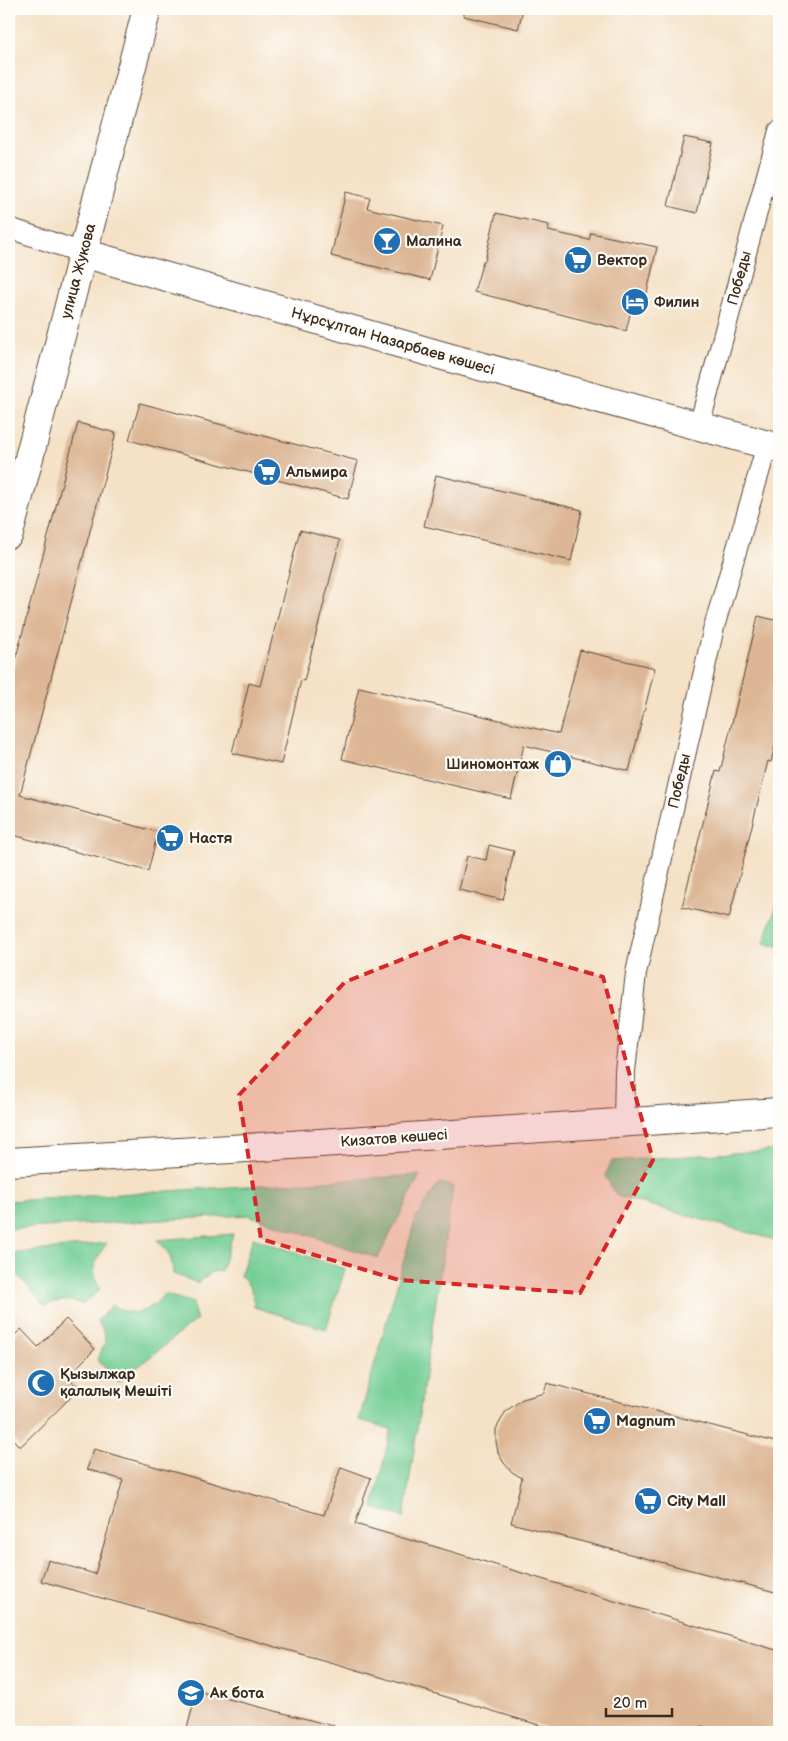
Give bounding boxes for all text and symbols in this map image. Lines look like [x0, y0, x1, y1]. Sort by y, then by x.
street label: улица Жукова [57, 221, 100, 321]
bar icon: Малина [372, 226, 402, 256]
place label: Малина [406, 232, 462, 251]
supermarket icon: Вектор [563, 245, 593, 275]
street label: Победы [723, 249, 756, 307]
place label: Вектор [597, 251, 647, 270]
hotel icon: Филин [620, 287, 650, 317]
place label: Филин [654, 293, 699, 312]
street label: Нұрсұлтан Назарбаев көшесі [289, 303, 497, 380]
supermarket icon: Альмира [252, 457, 282, 487]
place label: Альмира [285, 463, 348, 482]
shop icon: Шиномонтаж [543, 749, 573, 779]
street label: Победы [664, 752, 695, 810]
place label: Шиномонтаж [446, 755, 540, 774]
supermarket icon: Настя [155, 823, 185, 853]
place label: Настя [189, 829, 232, 848]
street label: Кизатов көшесі [340, 1125, 448, 1152]
place label: Қызылжар қалалық Мешіті [60, 1365, 172, 1401]
mosque icon: Қызылжар қалалық Мешіті [26, 1368, 56, 1398]
supermarket icon: Magnum [582, 1406, 612, 1436]
place label: Magnum [616, 1412, 676, 1431]
supermarket icon: City Mall [633, 1486, 663, 1516]
place label: City Mall [667, 1492, 726, 1511]
school or university icon: Ак бота [176, 1678, 206, 1708]
place label: Ак бота [209, 1684, 264, 1703]
scale bar [606, 1686, 672, 1718]
text: 20 m [613, 1694, 647, 1713]

